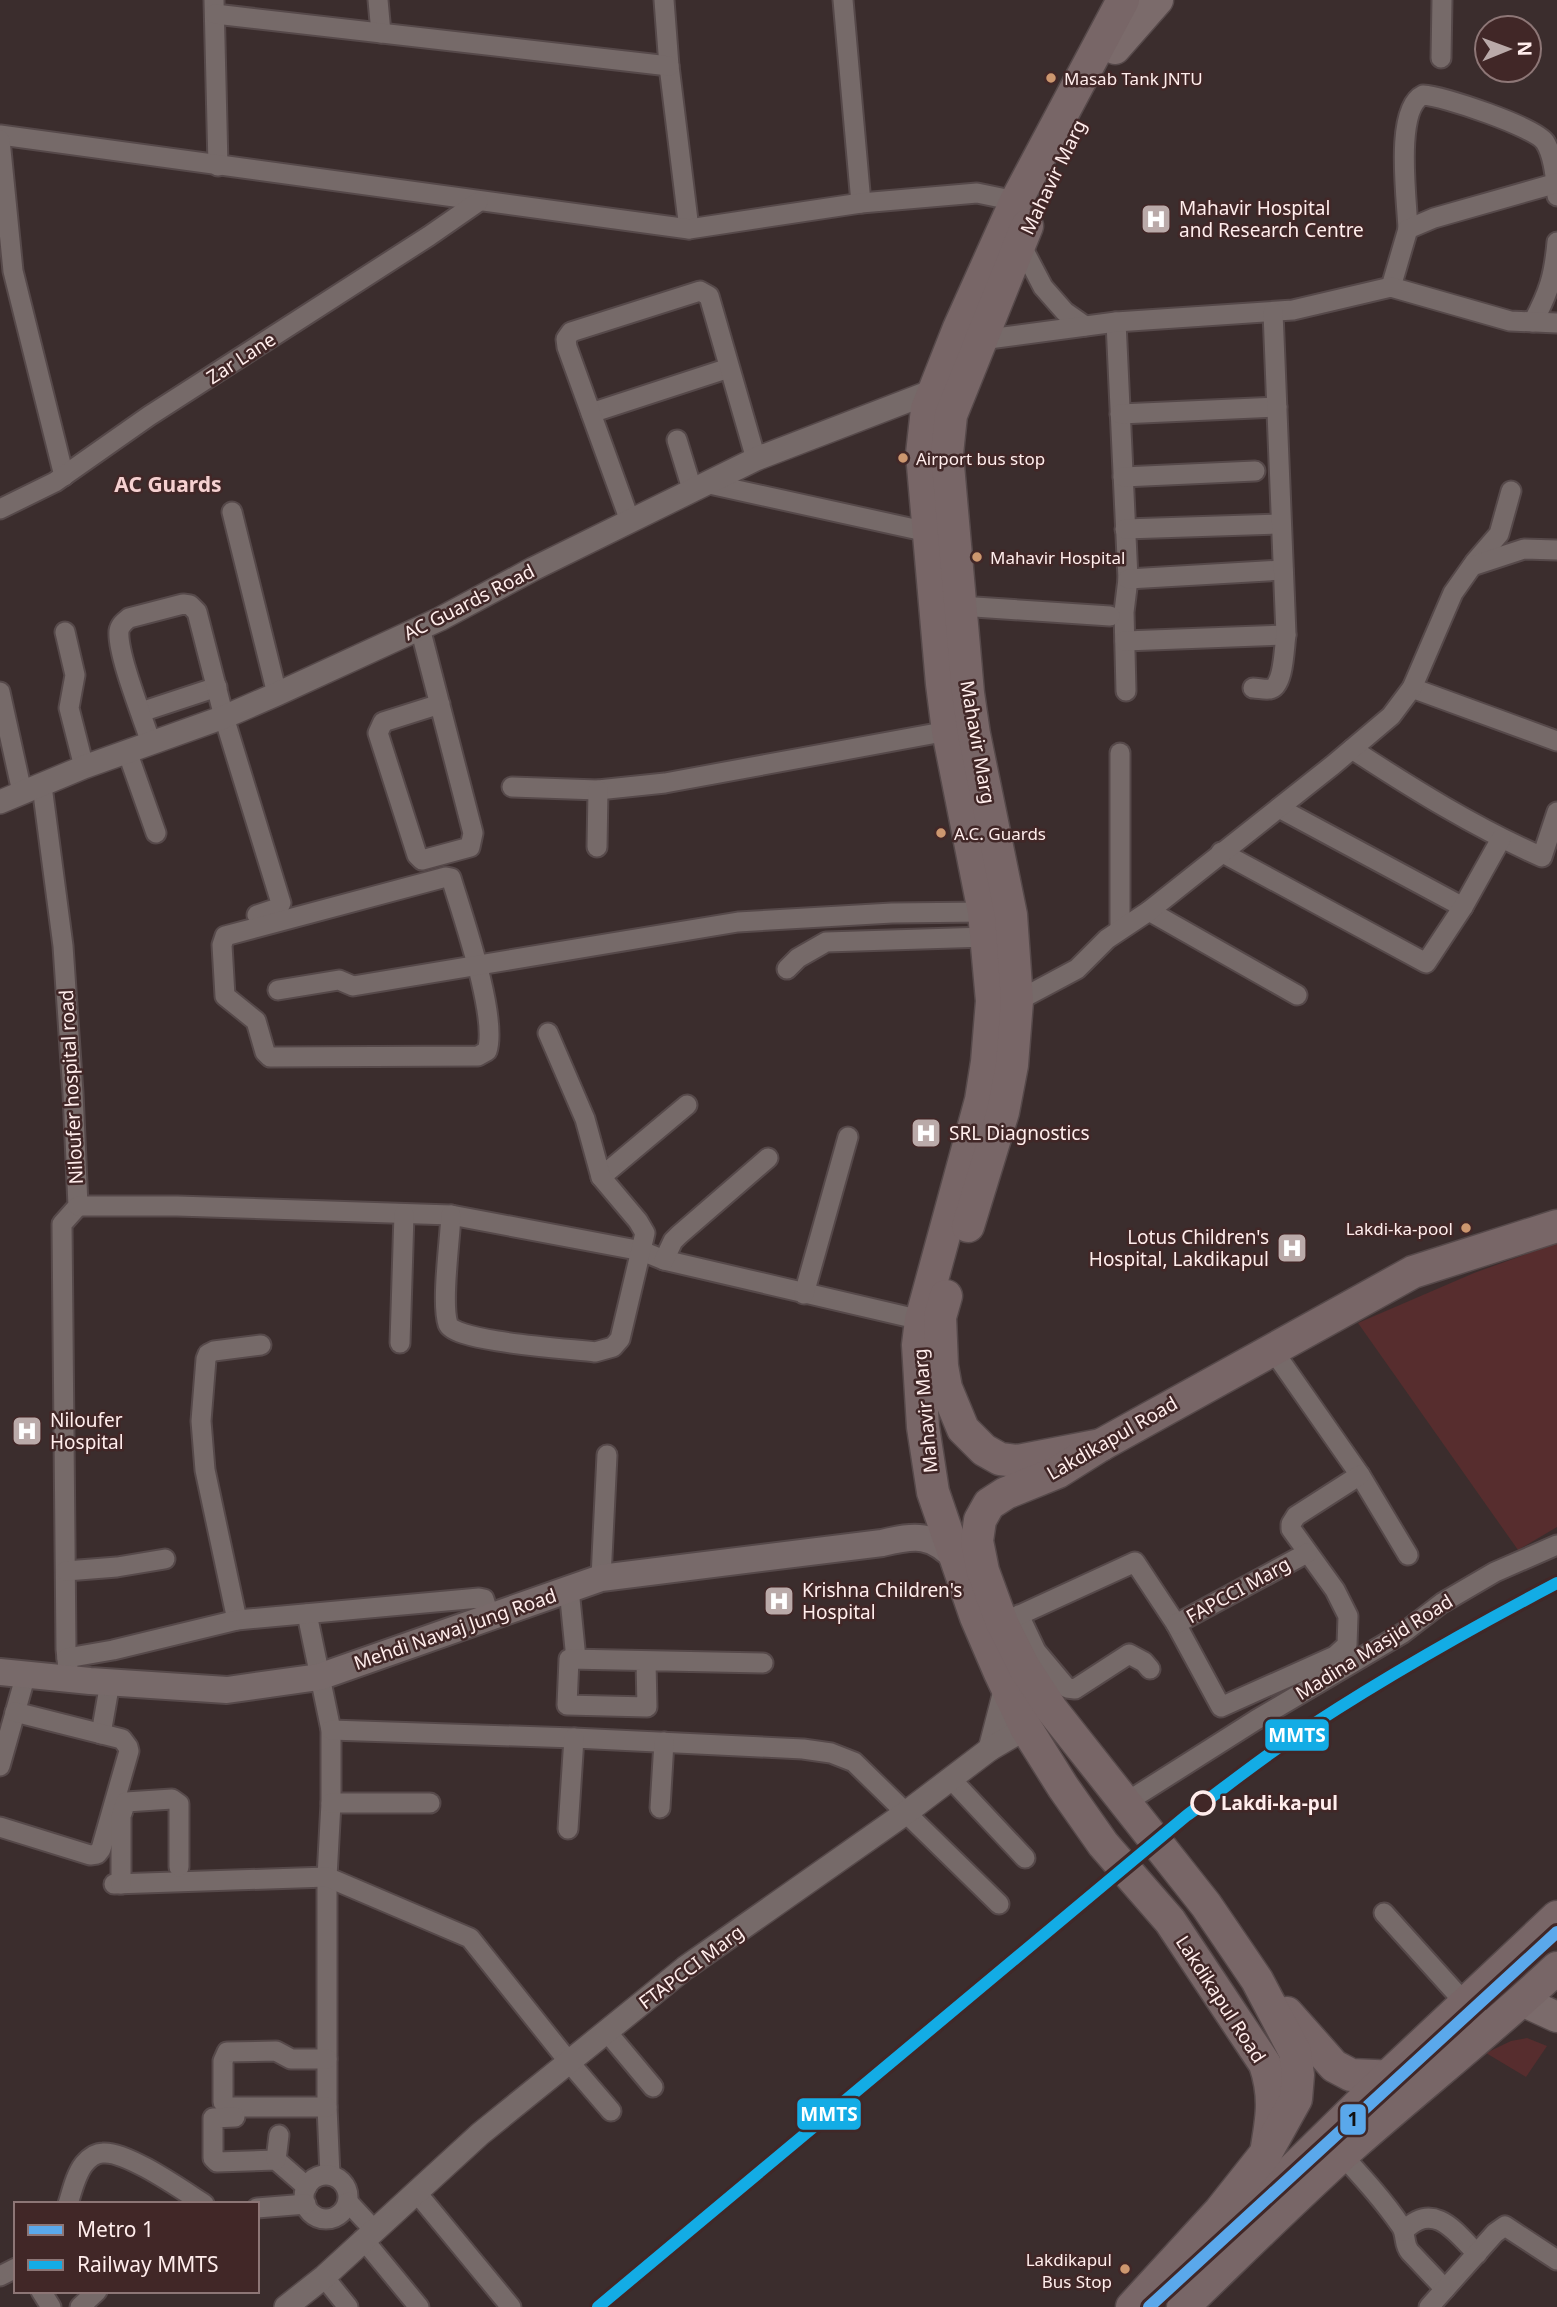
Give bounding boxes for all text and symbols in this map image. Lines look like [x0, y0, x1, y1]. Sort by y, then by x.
north arrow [1473, 14, 1543, 84]
text: N [1512, 41, 1538, 57]
place label: Masab Tank JNTU [1064, 67, 1203, 90]
marker: Masab Tank JNTU [1044, 71, 1058, 85]
street label: Mahavir Marg [1014, 115, 1092, 239]
place label: Mahavir Hospital and Research Centre [1179, 195, 1364, 243]
hospital icon: Mahavir Hospital and Research Centre [1139, 202, 1173, 236]
street label: Zar Lane [201, 326, 281, 390]
place label: Airport bus stop [916, 447, 1045, 470]
marker: Airport bus stop [896, 451, 910, 465]
district label: AC Guards [114, 470, 222, 498]
place label: Mahavir Hospital [990, 546, 1125, 569]
marker: Mahavir Hospital [970, 550, 984, 564]
street label: AC Guards Road [399, 558, 539, 646]
street label: Mahavir Marg [954, 678, 1002, 806]
place label: A.C. Guards [954, 822, 1046, 845]
marker: A.C. Guards [934, 826, 948, 840]
street label: Niloufer hospital road [53, 989, 89, 1185]
hospital icon: SRL Diagnostics [909, 1116, 943, 1150]
place label: SRL Diagnostics [949, 1120, 1090, 1146]
place label: Lakdi-ka-pool [1346, 1217, 1453, 1240]
marker: Lakdi-ka-pool [1459, 1221, 1473, 1235]
place label: Lotus Children's Hospital, Lakdikapul [1089, 1224, 1269, 1272]
hospital icon: Lotus Children's Hospital, Lakdikapul [1275, 1231, 1309, 1265]
street label: Mahavir Marg [907, 1348, 943, 1474]
street label: Lakdikapul Road [1042, 1390, 1182, 1486]
place label: Niloufer Hospital [50, 1407, 124, 1455]
hospital icon: Niloufer Hospital [10, 1414, 44, 1448]
street label: FAPCCI Marg [1181, 1551, 1295, 1629]
place label: Krishna Children's Hospital [802, 1577, 962, 1625]
street label: Mehdi Nawaj Jung Road [350, 1582, 560, 1676]
hospital icon: Krishna Children's Hospital [762, 1584, 796, 1618]
street label: Madina Masjid Road [1290, 1588, 1458, 1706]
line badge: MMTS [1264, 1718, 1330, 1752]
text: MMTS [1268, 1722, 1326, 1748]
place label: Lakdi-ka-pul [1221, 1790, 1338, 1816]
marker: Lakdi-ka-pul [1191, 1791, 1215, 1815]
street label: FTAPCCI Marg [633, 1919, 749, 2015]
street label: Lakdikapul Road [1170, 1930, 1272, 2068]
line badge: MMTS [796, 2097, 862, 2131]
text: MMTS [800, 2101, 858, 2127]
line badge: 1 [1339, 2103, 1367, 2136]
text: 1 [1348, 2106, 1358, 2132]
legend [14, 2202, 259, 2293]
text: Metro 1 [77, 2215, 154, 2243]
place label: Lakdikapul Bus Stop [1026, 2248, 1112, 2293]
text: Railway MMTS [77, 2250, 218, 2278]
marker: Lakdikapul Bus Stop [1118, 2262, 1132, 2276]

